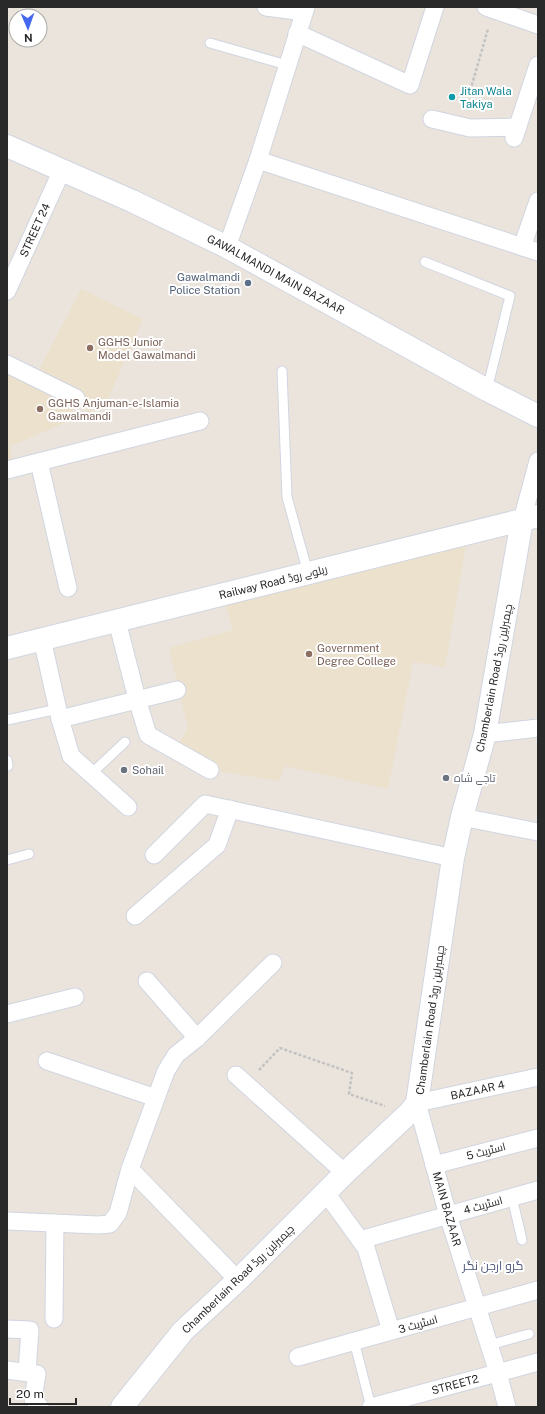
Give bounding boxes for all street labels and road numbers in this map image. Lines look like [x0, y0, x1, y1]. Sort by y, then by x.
street label: STREET 24 [17, 201, 52, 259]
street label: GAWALMANDI MAIN BAZAAR [205, 232, 347, 316]
street label: Railway Road ریلوے روڈ [218, 563, 329, 602]
street label: Chamberlain Road چیمبرلین روڈ [474, 603, 515, 753]
street label: Chamberlain Road چیمبرلین روڈ [414, 945, 447, 1096]
street label: BAZAAR 4 [449, 1078, 506, 1102]
street label: اسٹریٹ 5 [465, 1140, 507, 1163]
street label: MAIN BAZAAR [431, 1170, 463, 1248]
street label: اسٹریٹ 4 [462, 1194, 504, 1217]
street label: Chamberlain Road چیمبرلین روڈ [180, 1222, 297, 1336]
street label: اسٹریٹ 3 [397, 1313, 439, 1336]
street label: STREET2 [430, 1372, 480, 1396]

